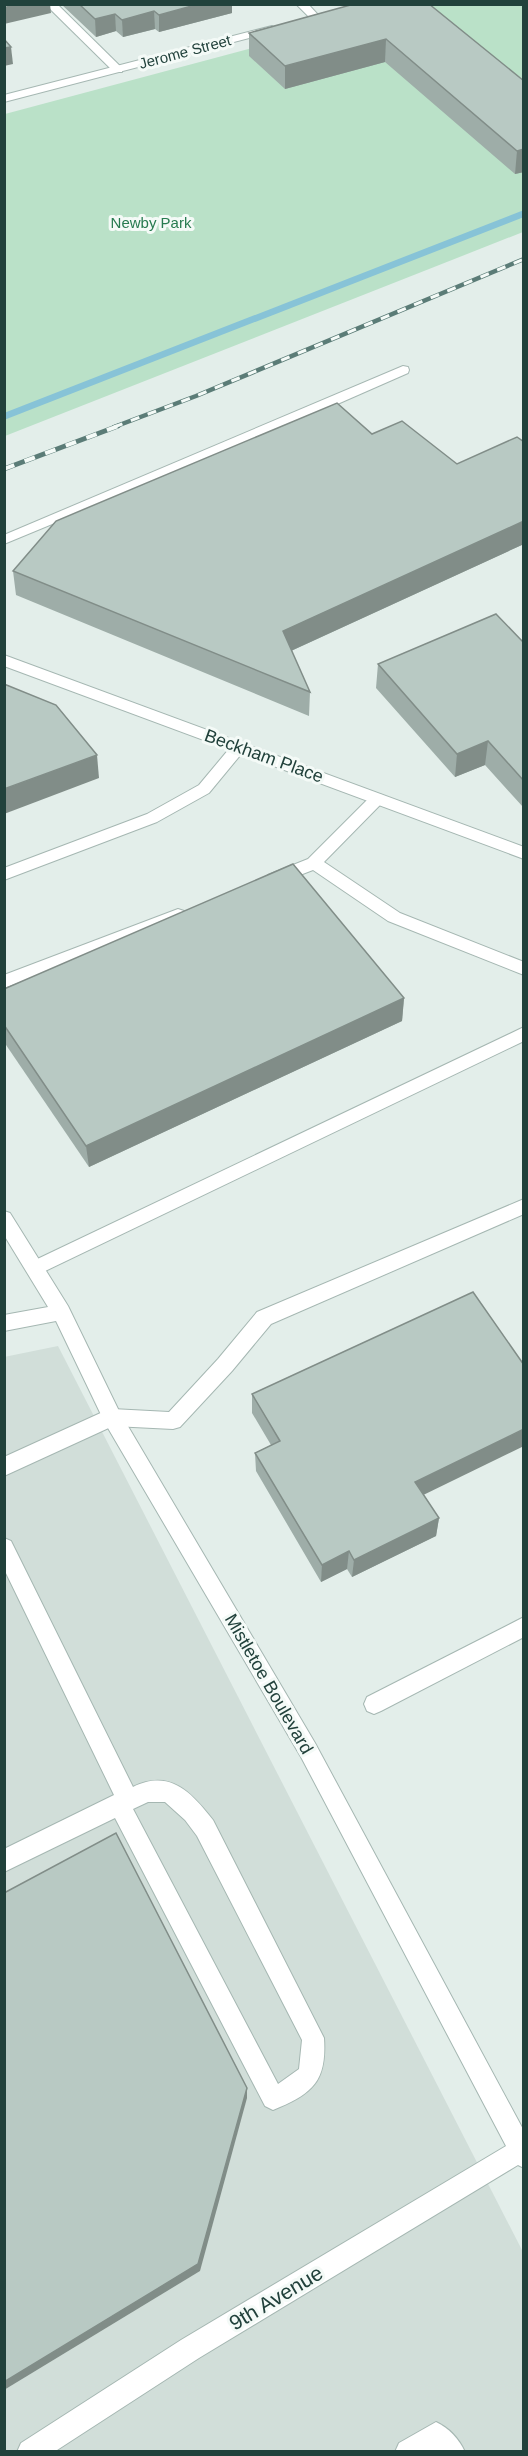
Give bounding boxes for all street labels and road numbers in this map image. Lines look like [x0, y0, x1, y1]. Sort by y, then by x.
street label: Jerome Street [137, 31, 233, 72]
street label: Beckham Place [202, 725, 326, 787]
street label: Mistletoe Boulevard [221, 1611, 317, 1757]
street label: 9th Avenue [225, 2261, 327, 2334]

